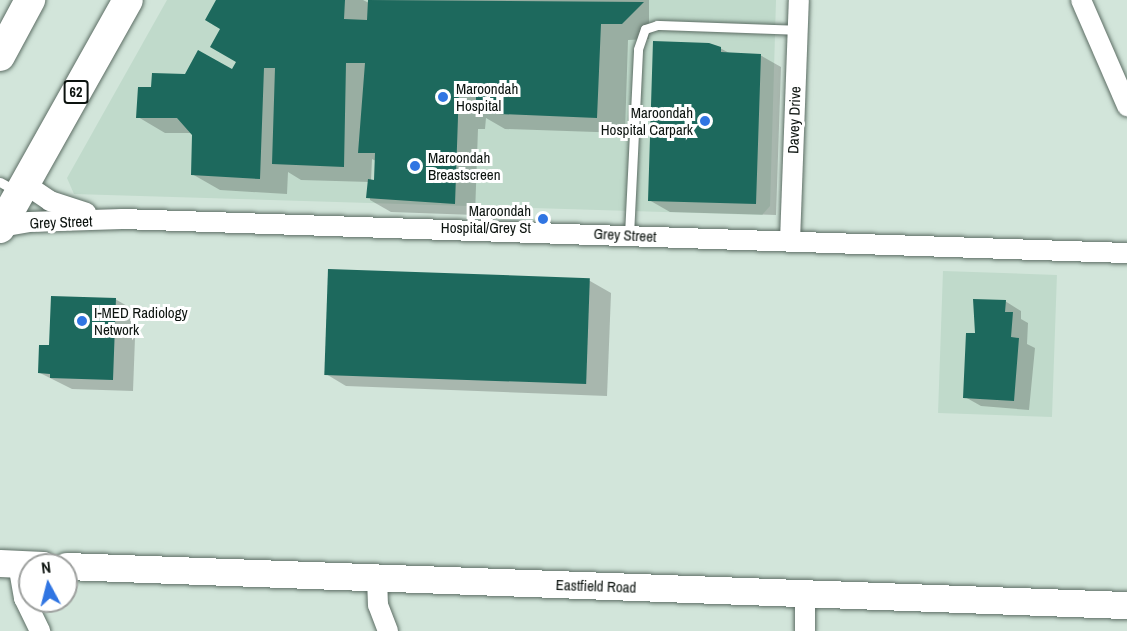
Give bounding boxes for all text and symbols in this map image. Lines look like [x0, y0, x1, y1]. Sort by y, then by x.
place label: Maroondah Hospital [456, 79, 518, 114]
road number: 62 [62, 81, 90, 103]
street label: Davey Drive [784, 86, 804, 154]
marker: Maroondah Hospital [434, 88, 452, 106]
place label: Maroondah Hospital Carpark [601, 103, 693, 138]
marker: Maroondah Hospital Carpark [698, 114, 712, 128]
place label: Maroondah Breastscreen [428, 148, 500, 183]
marker: Maroondah Breastscreen [406, 157, 424, 175]
place label: Maroondah Hospital/Grey St [441, 201, 531, 236]
street label: Grey Street [29, 212, 93, 232]
marker: Maroondah Hospital/Grey St [536, 212, 550, 226]
street label: Grey Street [593, 224, 657, 246]
place label: I-MED Radiology Network [94, 303, 188, 338]
marker: I-MED Radiology Network [75, 314, 89, 328]
north arrow [18, 553, 78, 613]
text: N [40, 556, 52, 579]
street label: Eastfield Road [555, 576, 637, 596]

